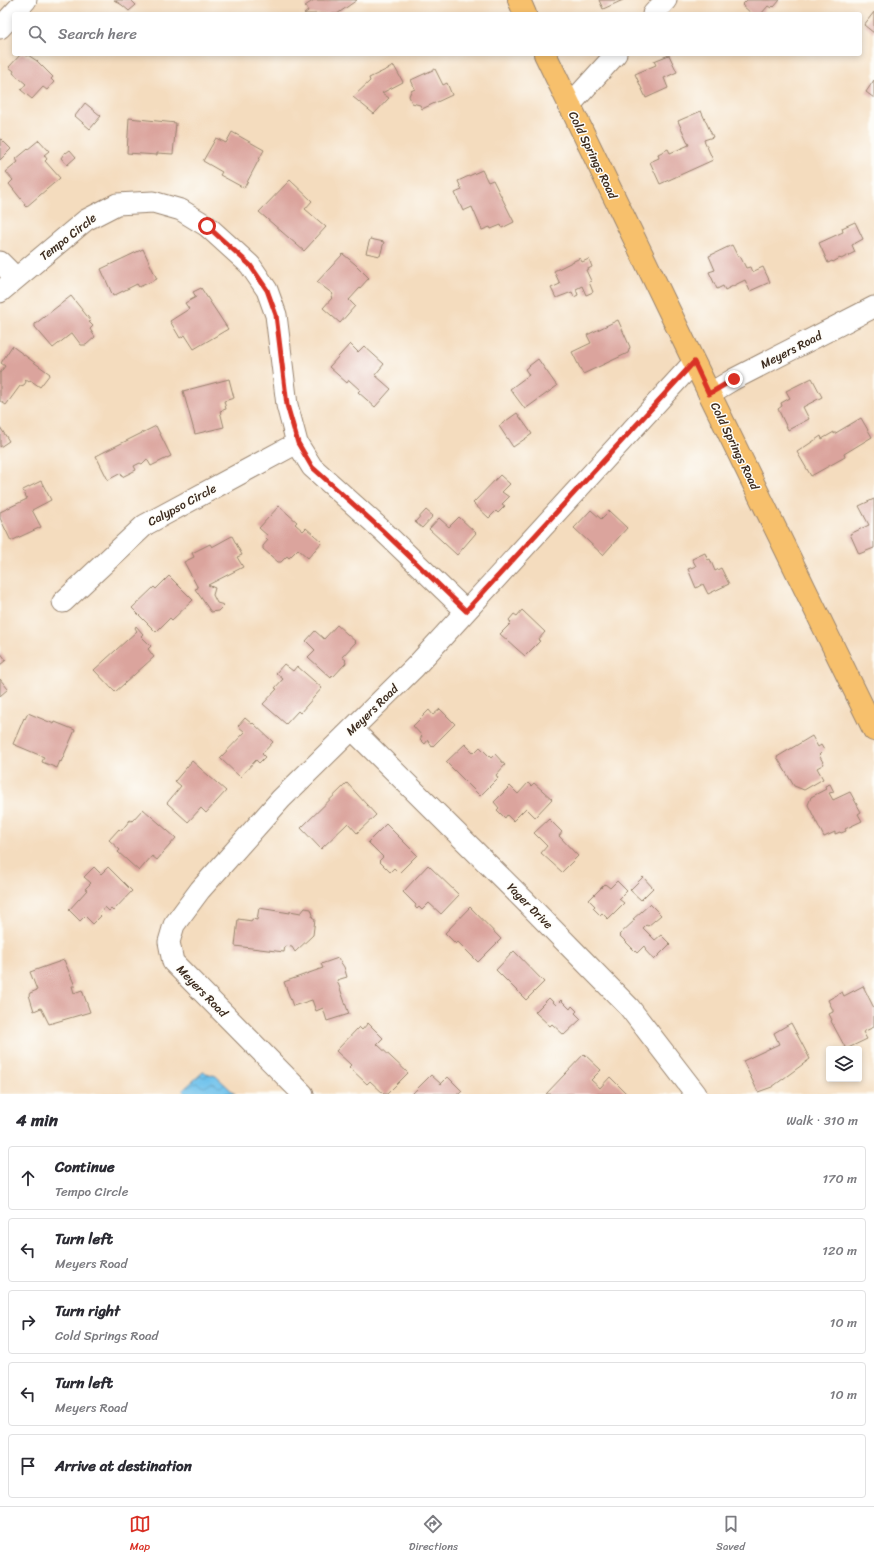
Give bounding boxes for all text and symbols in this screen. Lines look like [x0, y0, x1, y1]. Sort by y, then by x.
search box [12, 12, 862, 56]
text: Search here [58, 21, 137, 47]
icon: search [26, 23, 48, 45]
street label: Cold Springs Road [562, 107, 624, 203]
street label: Tempo Circle [35, 207, 101, 267]
route start [198, 217, 216, 235]
street label: Meyers Road [756, 324, 827, 375]
route end [725, 370, 743, 388]
street label: Cold Springs Road [704, 398, 766, 494]
street label: Calypso Circle [143, 478, 221, 532]
street label: Meyers Road [340, 678, 405, 741]
street label: Yager Drive [501, 877, 559, 935]
street label: Meyers Road [171, 959, 234, 1024]
map controls [826, 1046, 862, 1082]
button: layers [826, 1046, 862, 1082]
text: 4 min [16, 1105, 58, 1135]
text: Walk · 310 m [786, 1109, 858, 1132]
text: Continue [55, 1154, 115, 1180]
icon: ahead [17, 1167, 39, 1189]
text: 170 m [822, 1167, 857, 1190]
text: Tempo Circle [55, 1180, 128, 1203]
text: Turn left [55, 1226, 113, 1252]
icon: left [17, 1239, 39, 1261]
text: 120 m [822, 1239, 857, 1262]
text: Meyers Road [55, 1252, 127, 1275]
text: Turn right [55, 1298, 120, 1324]
icon: right [17, 1311, 39, 1333]
text: 10 m [830, 1311, 857, 1334]
text: Cold Springs Road [55, 1324, 158, 1347]
text: Turn left [55, 1370, 113, 1396]
icon: left [17, 1383, 39, 1405]
text: 10 m [830, 1383, 857, 1406]
text: Meyers Road [55, 1396, 127, 1419]
text: Arrive at destination [55, 1453, 192, 1479]
icon: arrive [17, 1455, 39, 1477]
tab: Map [129, 1513, 151, 1556]
tab: Directions [409, 1513, 458, 1556]
tab: Saved [716, 1513, 745, 1556]

